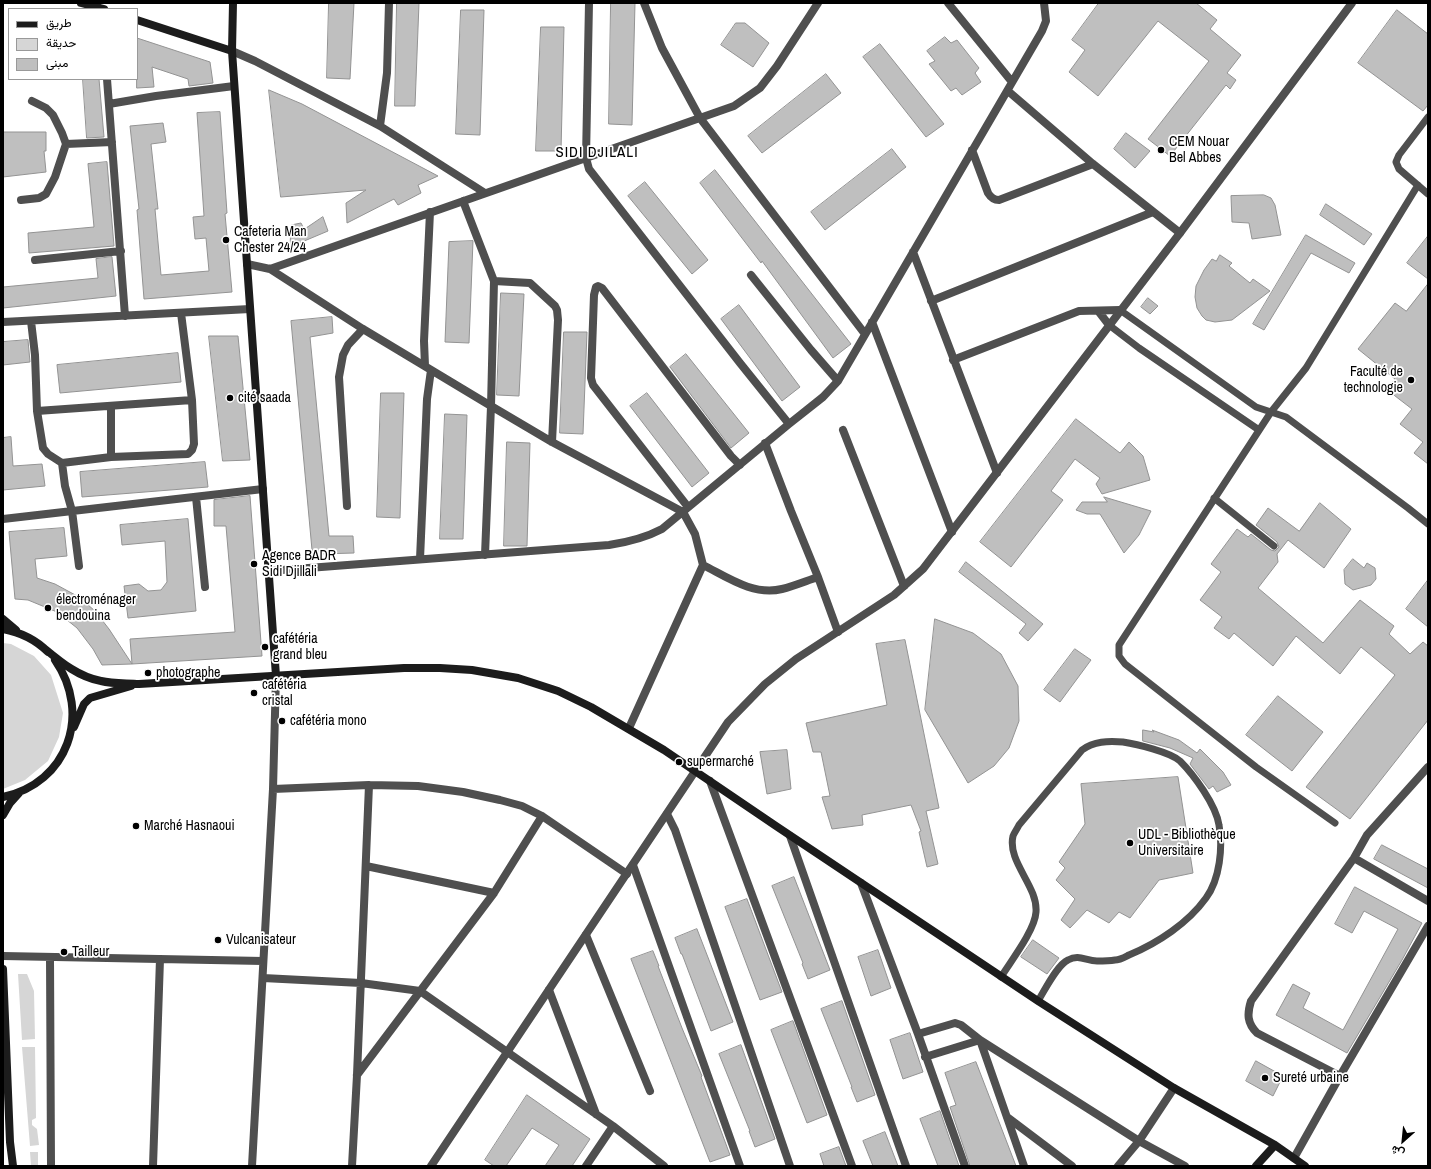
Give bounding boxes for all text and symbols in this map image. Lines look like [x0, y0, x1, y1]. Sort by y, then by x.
legend [8, 8, 138, 80]
text: طريق [46, 15, 71, 31]
text: حديقة [46, 35, 76, 51]
text: مبنى [46, 55, 68, 71]
place label: CEM Nouar Bel Abbes [1169, 134, 1229, 166]
district label: SIDI DJILALI [555, 144, 639, 162]
marker: CEM Nouar Bel Abbes [1156, 145, 1166, 155]
place label: Cafeteria Man Chester 24/24 [234, 224, 307, 256]
marker: Cafeteria Man Chester 24/24 [221, 235, 231, 245]
place label: Faculté de technologie [1344, 364, 1403, 396]
marker: Faculté de technologie [1406, 375, 1416, 385]
place label: cité saada [238, 390, 291, 406]
marker: cité saada [225, 393, 235, 403]
place label: Agence BADR Sidi Djillali [262, 548, 336, 580]
marker: Agence BADR Sidi Djillali [249, 559, 259, 569]
place label: électroménager bendouina [56, 592, 136, 624]
marker: électroménager bendouina [43, 603, 53, 613]
place label: cafétéria grand bleu [273, 631, 327, 664]
marker: cafétéria grand bleu [260, 642, 270, 652]
place label: photographe [156, 665, 220, 681]
marker: photographe [143, 668, 153, 678]
place label: cafétéria cristal [262, 677, 307, 710]
marker: cafétéria cristal [249, 688, 259, 698]
place label: cafétéria mono [290, 713, 367, 729]
marker: cafétéria mono [277, 716, 287, 726]
place label: supermarché [687, 754, 754, 770]
marker: supermarché [674, 757, 684, 767]
place label: Marché Hasnaoui [144, 818, 235, 834]
marker: Marché Hasnaoui [131, 821, 141, 831]
place label: UDL - Bibliothèque Universitaire [1138, 827, 1236, 860]
marker: UDL - Bibliothèque Universitaire [1125, 838, 1135, 848]
place label: Vulcanisateur [226, 932, 296, 948]
marker: Vulcanisateur [213, 935, 223, 945]
place label: Tailleur [72, 944, 109, 960]
marker: Tailleur [59, 947, 69, 957]
place label: Sureté urbaine [1273, 1070, 1349, 1086]
marker: Sureté urbaine [1260, 1073, 1270, 1083]
north arrow [1383, 1121, 1423, 1161]
text: ش [1388, 1142, 1407, 1161]

